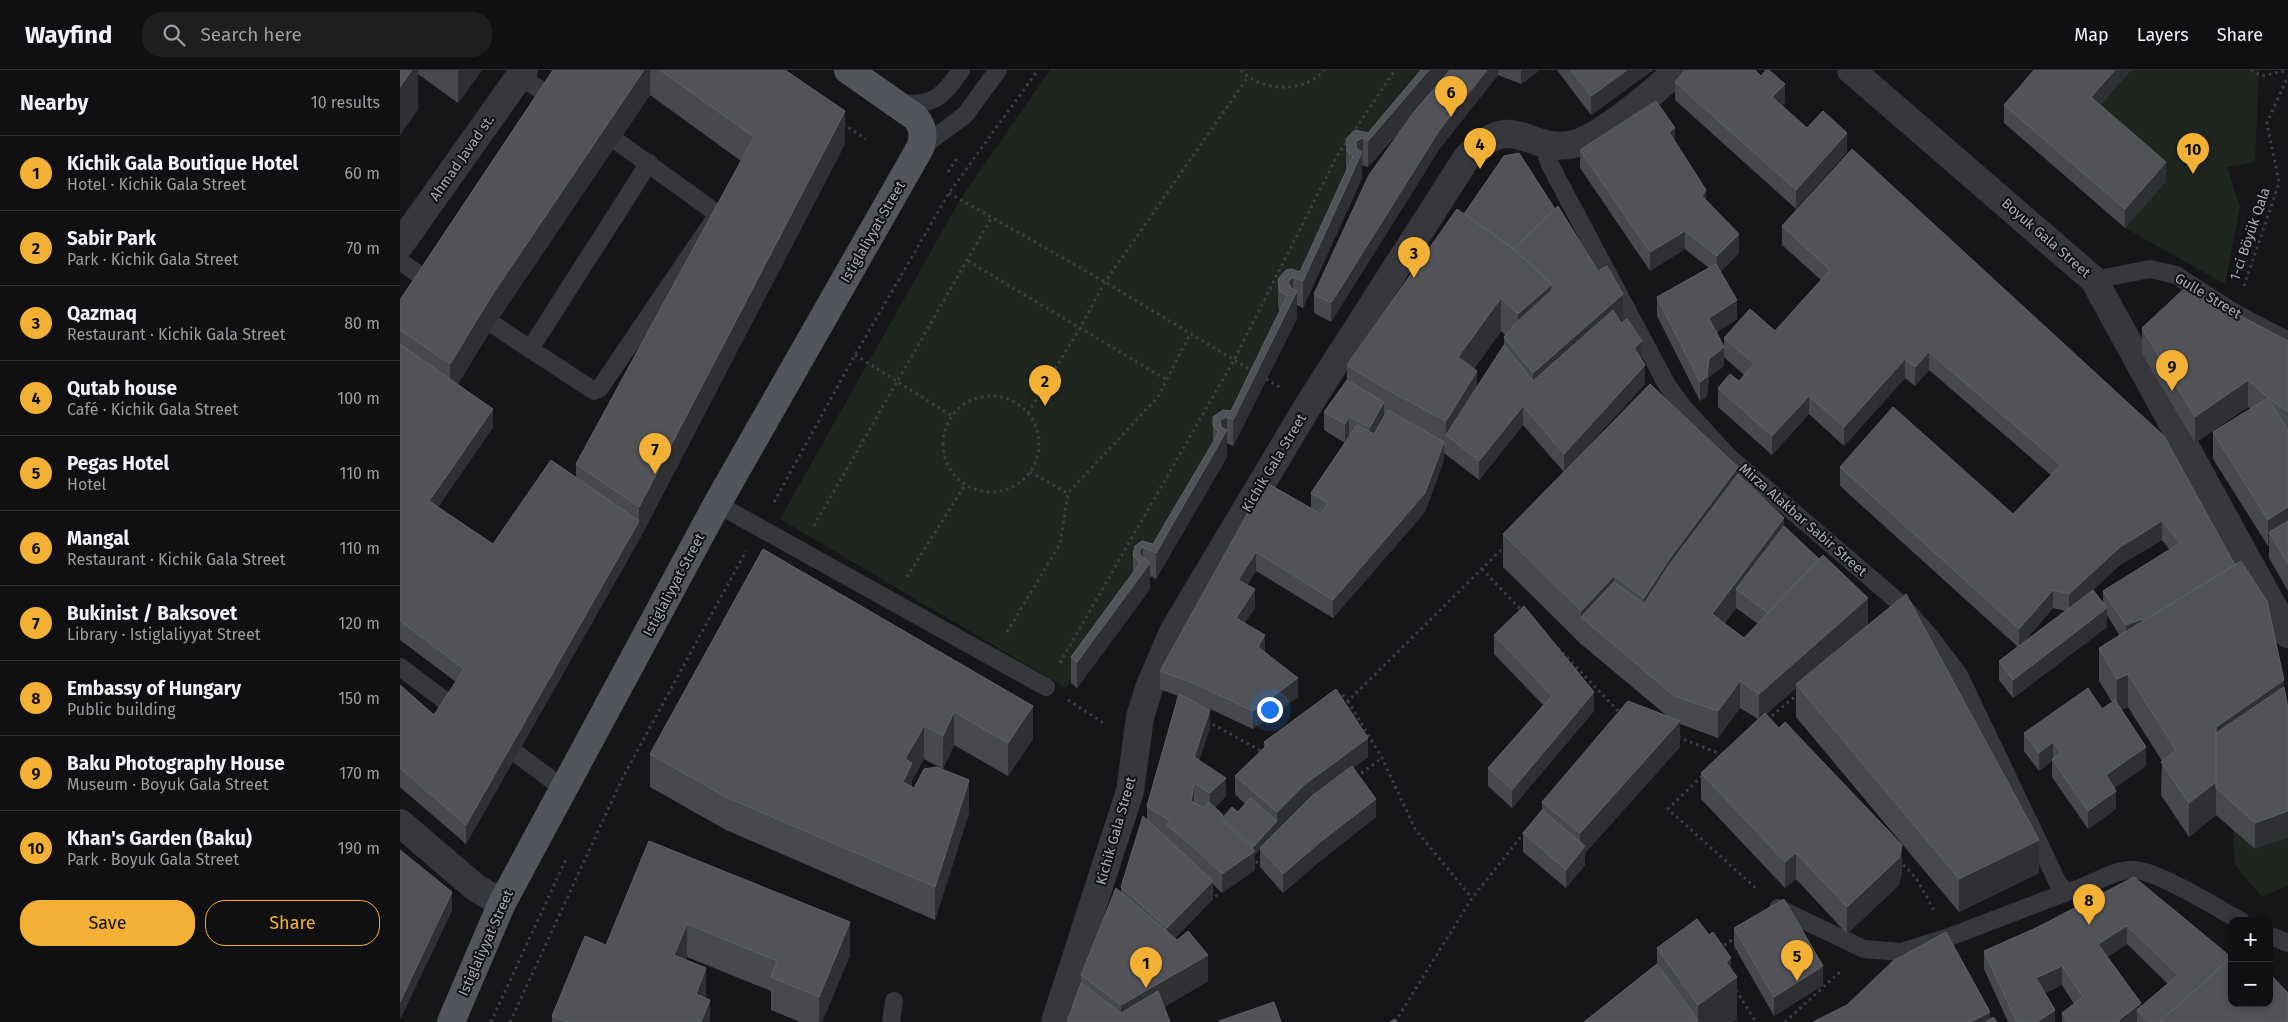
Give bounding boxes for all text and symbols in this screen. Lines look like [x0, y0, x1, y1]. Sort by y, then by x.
search box [142, 12, 492, 57]
text: Wayfind [25, 21, 112, 49]
icon: search [160, 21, 188, 49]
text: Search here [200, 23, 302, 46]
text: Map [2074, 24, 2109, 46]
text: Layers [2137, 24, 2189, 46]
text: Share [2217, 24, 2263, 46]
pin: 6 [1435, 76, 1467, 117]
text: Nearby [20, 90, 88, 116]
text: 10 results [311, 93, 380, 112]
street label: Ahmad Javad st. [426, 112, 498, 204]
pin: 4 [1464, 128, 1496, 169]
pin: 10 [2177, 133, 2209, 174]
text: Kichik Gala Boutique Hotel [67, 152, 298, 175]
text: 1 [32, 164, 40, 183]
text: 60 m [345, 164, 380, 183]
text: Hotel · Kichik Gala Street [67, 175, 246, 194]
street label: Istiglaliyyat Street [837, 177, 909, 286]
street label: 1-ci Böyük Qala [2226, 185, 2274, 283]
street label: Boyuk Gala Street [1998, 195, 2095, 282]
text: Sabir Park [67, 227, 156, 250]
pin: 3 [1398, 237, 1430, 278]
text: 2 [32, 239, 40, 258]
text: 70 m [346, 239, 380, 258]
text: Park · Kichik Gala Street [67, 250, 238, 269]
street label: Gulle Street [2172, 270, 2245, 323]
text: Qazmaq [67, 302, 137, 325]
text: 3 [32, 314, 40, 333]
text: 80 m [344, 314, 380, 333]
text: Restaurant · Kichik Gala Street [67, 325, 286, 344]
pin: 9 [2156, 350, 2188, 391]
pin: 2 [1029, 365, 1061, 406]
text: Qutab house [67, 377, 177, 400]
text: 4 [31, 389, 41, 408]
text: 100 m [337, 389, 380, 408]
text: Café · Kichik Gala Street [67, 400, 238, 419]
street label: Kichik Gala Street [1238, 410, 1311, 515]
pin: 7 [639, 433, 671, 474]
text: Pegas Hotel [67, 452, 169, 475]
street label: Mirza Alakbar Sabir Street [1736, 460, 1871, 581]
text: 5 [32, 464, 40, 483]
text: 110 m [339, 464, 380, 483]
text: Hotel [67, 475, 106, 494]
text: Mangal [67, 527, 129, 550]
street label: Istiglaliyyat Street [640, 530, 709, 640]
text: 6 [31, 539, 41, 558]
text: 110 m [339, 539, 380, 558]
text: Restaurant · Kichik Gala Street [67, 550, 286, 569]
text: Bukinist / Baksovet [67, 602, 237, 625]
text: 7 [32, 614, 40, 633]
text: 120 m [338, 614, 380, 633]
text: Library · Istiglaliyyat Street [67, 625, 260, 644]
text: Embassy of Hungary [67, 677, 241, 700]
text: 8 [31, 689, 41, 708]
text: 150 m [338, 689, 380, 708]
your location [1257, 697, 1283, 723]
text: Public building [67, 700, 175, 719]
text: Baku Photography House [67, 752, 285, 775]
text: 9 [32, 764, 40, 783]
text: 170 m [339, 764, 380, 783]
street label: Kichik Gala Street [1092, 774, 1140, 887]
text: Museum · Boyuk Gala Street [67, 775, 269, 794]
text: Khan's Garden (Baku) [67, 827, 252, 850]
text: 10 [28, 839, 44, 858]
text: 190 m [338, 839, 380, 858]
text: Park · Boyuk Gala Street [67, 850, 239, 869]
pin: 8 [2073, 884, 2105, 925]
street label: Istiglaliyyat Street [455, 886, 517, 999]
button: Save [20, 900, 195, 946]
button: Share [205, 900, 380, 946]
map controls [2228, 917, 2273, 1007]
button: + [2228, 917, 2273, 962]
pin: 5 [1781, 940, 1813, 981]
pin: 1 [1130, 947, 1162, 988]
button: − [2228, 962, 2273, 1007]

